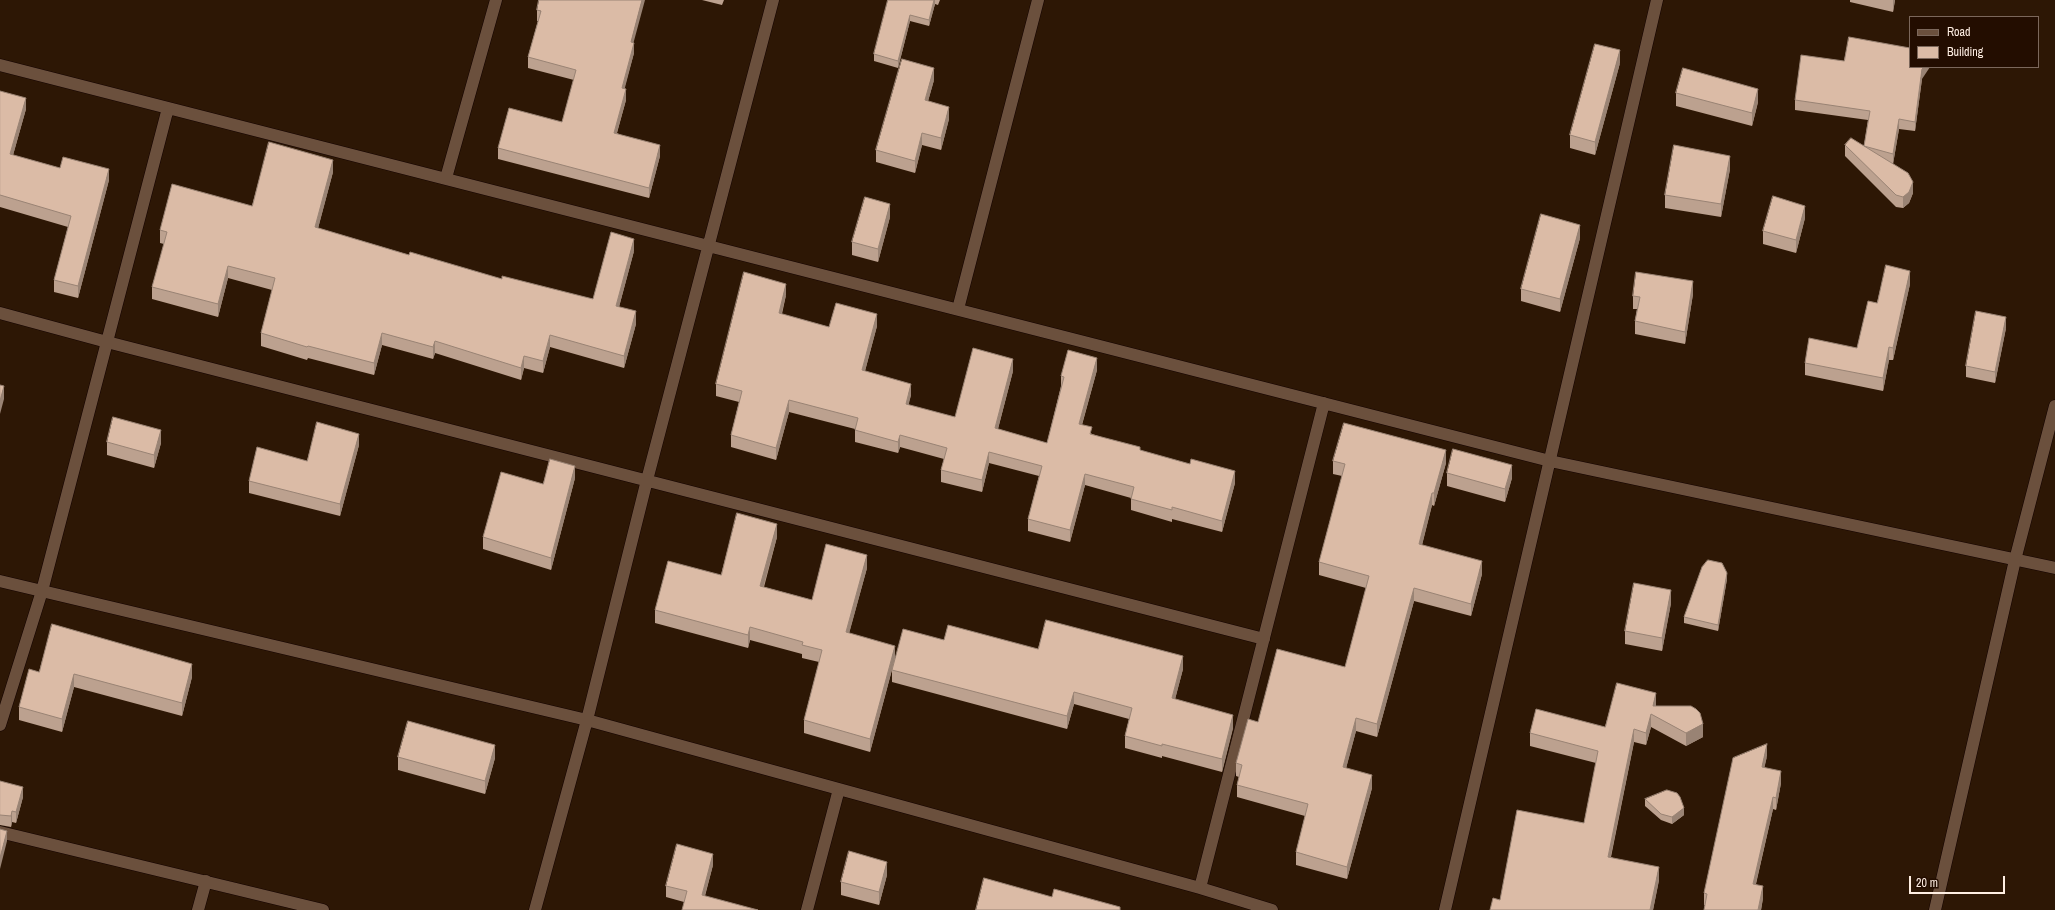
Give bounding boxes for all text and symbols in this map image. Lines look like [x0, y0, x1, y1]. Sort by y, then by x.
legend [1909, 16, 2039, 68]
text: Road [1947, 24, 1971, 40]
text: Building [1947, 44, 1983, 60]
scale bar [1911, 868, 2007, 894]
text: 20 m [1916, 875, 1938, 891]

